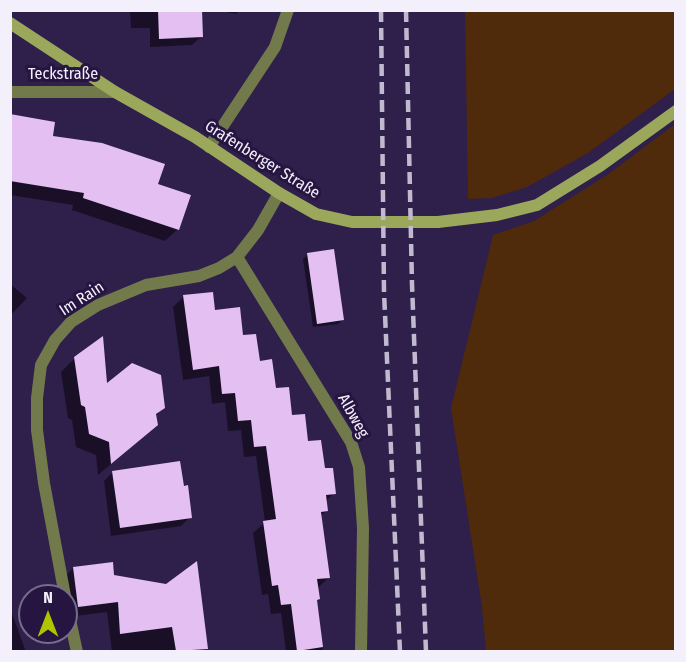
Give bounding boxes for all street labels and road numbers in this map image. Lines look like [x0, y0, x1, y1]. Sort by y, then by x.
street label: Teckstraße [28, 65, 98, 85]
street label: Grafenberger Straße [201, 117, 323, 203]
street label: Im Rain [56, 278, 108, 320]
street label: Albweg [333, 391, 373, 441]

